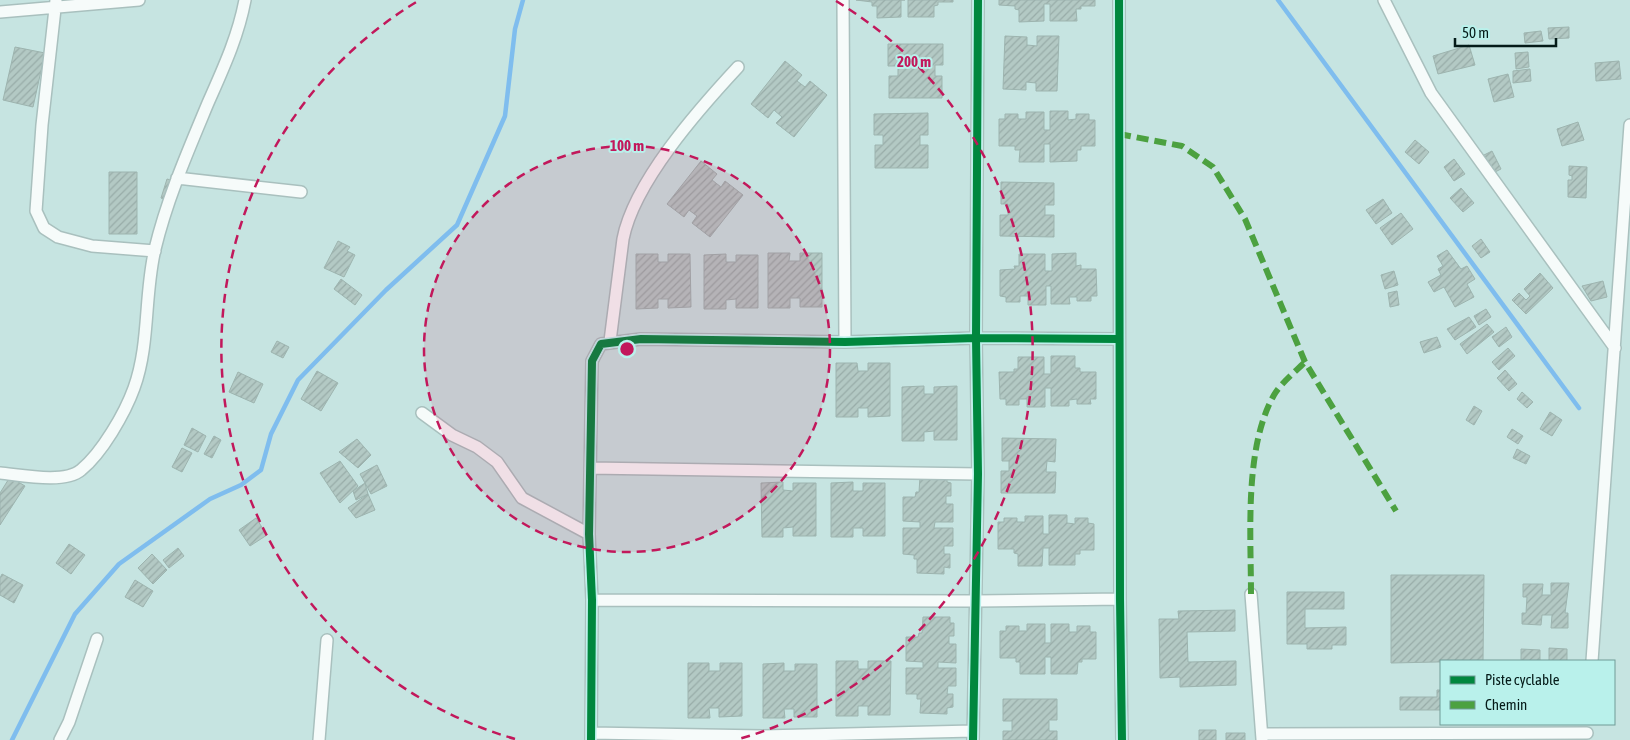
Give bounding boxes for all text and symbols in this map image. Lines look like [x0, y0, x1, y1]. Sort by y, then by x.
scale bar [1455, 15, 1556, 47]
text: 50 m [1462, 24, 1489, 41]
text: 200 m [897, 53, 931, 70]
text: 100 m [610, 137, 644, 154]
centre of rings [618, 340, 636, 358]
legend [1440, 660, 1615, 725]
text: Piste cyclable [1485, 671, 1560, 688]
text: Chemin [1485, 696, 1527, 713]

